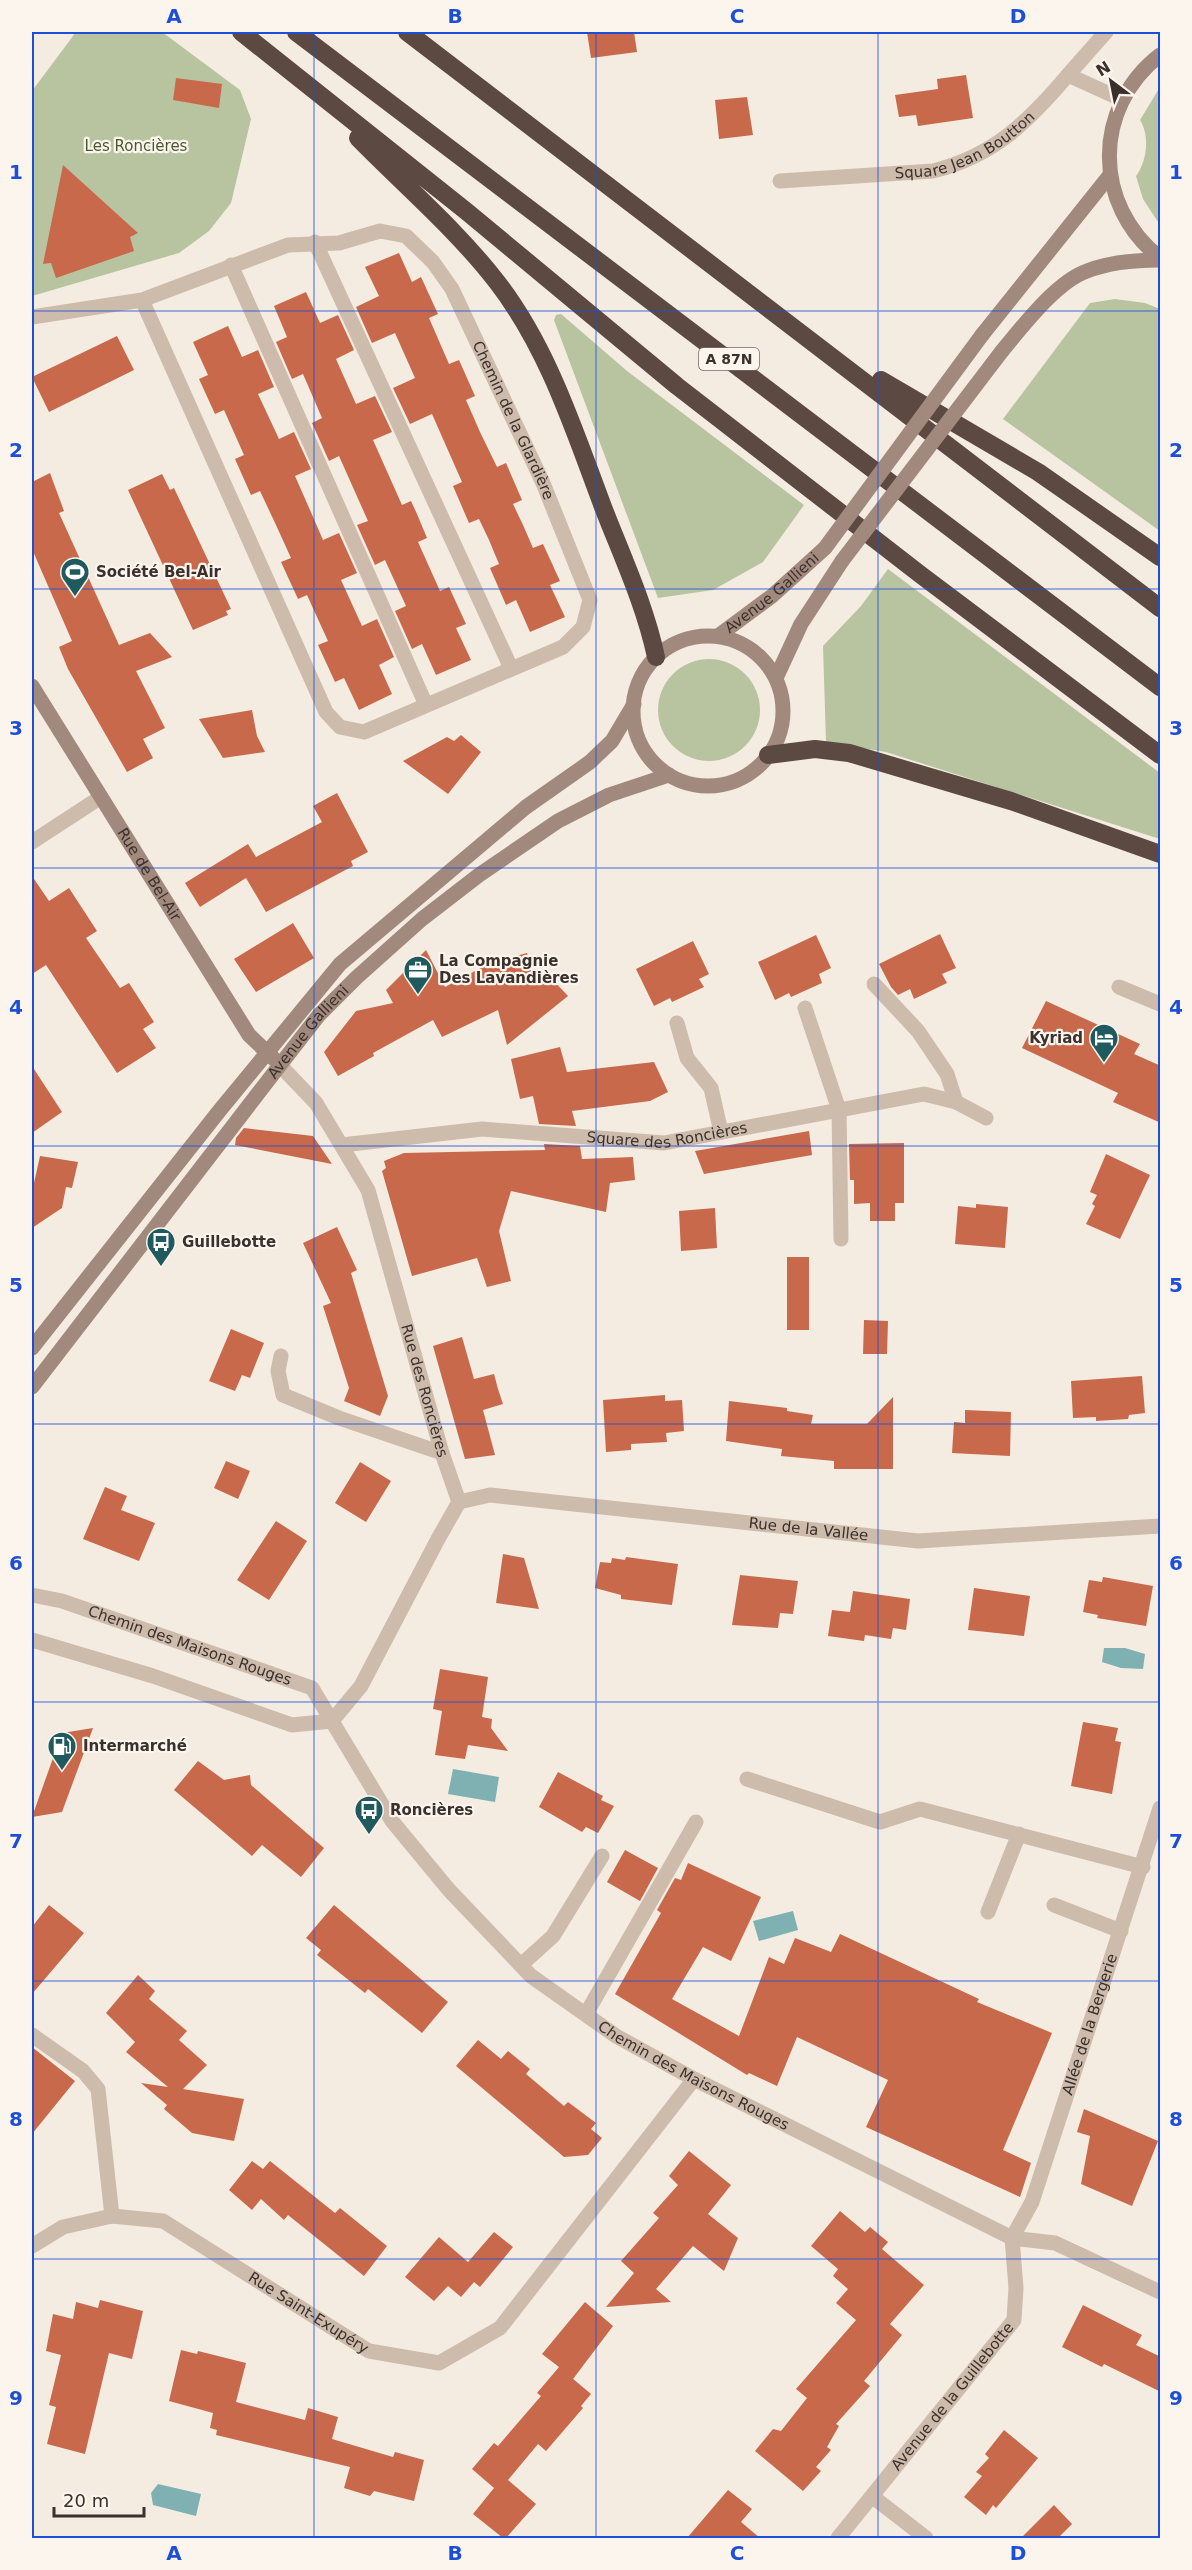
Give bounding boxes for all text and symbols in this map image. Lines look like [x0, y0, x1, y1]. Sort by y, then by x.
text: A [166, 4, 182, 28]
text: B [447, 4, 463, 28]
text: C [730, 4, 744, 28]
text: D [1010, 4, 1026, 28]
north arrow [1081, 51, 1141, 111]
text: N [1093, 57, 1114, 80]
street label: Square Jean Boutton [894, 108, 1038, 182]
park label: Les Roncières [85, 137, 188, 155]
text: 1 [9, 160, 23, 184]
text: 1 [1169, 160, 1183, 184]
street label: Chemin de la Glardière [469, 338, 558, 502]
road number: A 87N [699, 348, 759, 370]
text: 2 [9, 438, 23, 462]
text: 2 [1169, 438, 1183, 462]
street label: Avenue Gallieni [721, 549, 823, 637]
sports icon: Société Bel-Air [59, 556, 91, 598]
place label: Société Bel-Air [96, 563, 222, 581]
text: 3 [9, 716, 23, 740]
text: 3 [1169, 716, 1183, 740]
street label: Rue de Bel-Air [114, 825, 185, 925]
place label: La Compagnie Des Lavandières [439, 952, 579, 987]
office icon: La Compagnie Des Lavandières [402, 954, 434, 996]
street label: Avenue Gallieni [264, 981, 353, 1082]
text: 4 [9, 995, 23, 1019]
text: 4 [1169, 995, 1183, 1019]
hotel icon: Kyriad [1088, 1022, 1120, 1064]
place label: Kyriad [1029, 1029, 1083, 1047]
street label: Square des Roncières [586, 1118, 749, 1152]
bus stop icon: Guillebotte [145, 1226, 177, 1268]
place label: Guillebotte [182, 1233, 276, 1251]
text: 5 [9, 1273, 23, 1297]
text: 5 [1169, 1273, 1183, 1297]
street label: Rue des Roncières [397, 1322, 452, 1460]
street label: Rue de la Vallée [748, 1514, 869, 1545]
text: 6 [9, 1551, 23, 1575]
text: 6 [1169, 1551, 1183, 1575]
street label: Chemin des Maisons Rouges [86, 1602, 294, 1689]
fuel station icon: Intermarché [46, 1730, 78, 1772]
place label: Intermarché [83, 1737, 187, 1755]
bus stop icon: Roncières [353, 1794, 385, 1836]
place label: Roncières [390, 1801, 473, 1819]
text: 7 [9, 1829, 23, 1853]
text: 7 [1169, 1829, 1183, 1853]
street label: Allée de la Bergerie [1058, 1951, 1121, 2097]
street label: Chemin des Maisons Rouges [594, 2017, 792, 2134]
text: 8 [9, 2107, 23, 2131]
text: 8 [1169, 2107, 1183, 2131]
street label: Rue Saint-Exupéry [245, 2268, 372, 2358]
street label: Avenue de la Guillebotte [887, 2319, 1017, 2474]
text: 9 [9, 2386, 23, 2410]
text: 9 [1169, 2386, 1183, 2410]
scale bar [54, 2480, 144, 2518]
text: 20 m [63, 2490, 109, 2511]
text: A [166, 2541, 182, 2565]
text: B [447, 2541, 463, 2565]
text: C [730, 2541, 744, 2565]
text: D [1010, 2541, 1026, 2565]

